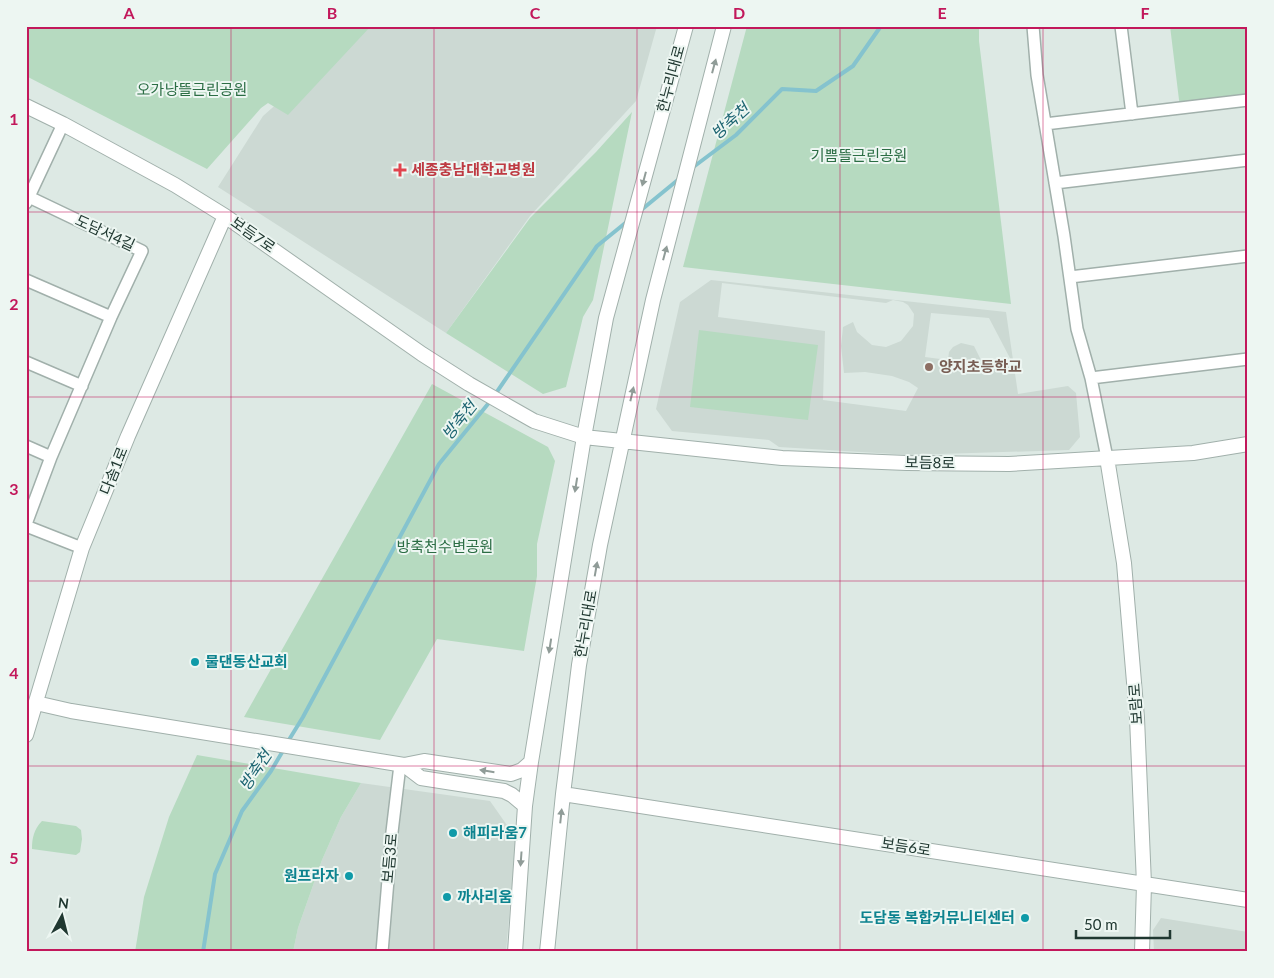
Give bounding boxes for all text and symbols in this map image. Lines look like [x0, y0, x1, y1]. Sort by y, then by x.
text: A [122, 3, 135, 22]
text: B [327, 3, 337, 22]
text: C [530, 3, 541, 22]
text: D [733, 3, 745, 22]
text: E [937, 3, 947, 22]
text: F [1140, 3, 1150, 22]
street label: 한누리대로 [652, 43, 688, 114]
one-way arrow [710, 59, 718, 74]
park label: 오가낭뜰근린공원 [137, 80, 247, 98]
water label: 방축천 [707, 97, 754, 142]
text: 1 [9, 109, 19, 128]
park label: 기쁨뜰근린공원 [811, 146, 907, 164]
place label: 세종충남대학교병원 [411, 160, 535, 178]
marker: 세종충남대학교병원 [393, 163, 407, 177]
one-way arrow [639, 172, 647, 187]
street label: 도담서4길 [73, 210, 138, 254]
street label: 보듬7로 [228, 212, 279, 256]
one-way arrow [661, 245, 669, 260]
text: 2 [9, 294, 19, 313]
place label: 양지초등학교 [939, 357, 1022, 375]
marker: 양지초등학교 [923, 361, 935, 373]
one-way arrow [628, 386, 636, 402]
water label: 방축천 [437, 395, 481, 443]
street label: 다솜1로 [95, 444, 131, 497]
street label: 보듬8로 [905, 453, 955, 471]
one-way arrow [572, 478, 580, 494]
text: 3 [9, 479, 19, 498]
park label: 방축천수변공원 [397, 537, 493, 555]
one-way arrow [592, 560, 600, 576]
street label: 한누리대로 [570, 588, 600, 659]
one-way arrow [545, 638, 553, 654]
place label: 물댄동산교회 [205, 652, 288, 670]
marker: 물댄동산교회 [189, 656, 201, 668]
text: 4 [9, 663, 19, 682]
street label: 보람로 [1125, 683, 1145, 725]
water label: 방축천 [234, 744, 276, 793]
one-way arrow [479, 766, 495, 774]
one-way arrow [557, 808, 565, 824]
place label: 해피라움7 [463, 823, 527, 841]
marker: 해피라움7 [447, 827, 459, 839]
street label: 보듬3로 [378, 832, 400, 884]
street label: 보듬6로 [880, 833, 932, 859]
text: 5 [9, 848, 19, 867]
one-way arrow [517, 851, 525, 867]
place label: 원프라자 [284, 866, 339, 884]
marker: 원프라자 [343, 870, 355, 882]
place label: 까사리움 [457, 887, 512, 905]
north arrow [38, 890, 88, 940]
marker: 까사리움 [441, 891, 453, 903]
text: N [57, 894, 70, 912]
place label: 도담동 복합커뮤니티센터 [860, 908, 1015, 926]
scale bar [1076, 908, 1170, 940]
marker: 도담동 복합커뮤니티센터 [1019, 912, 1031, 924]
text: 50 m [1084, 915, 1118, 933]

